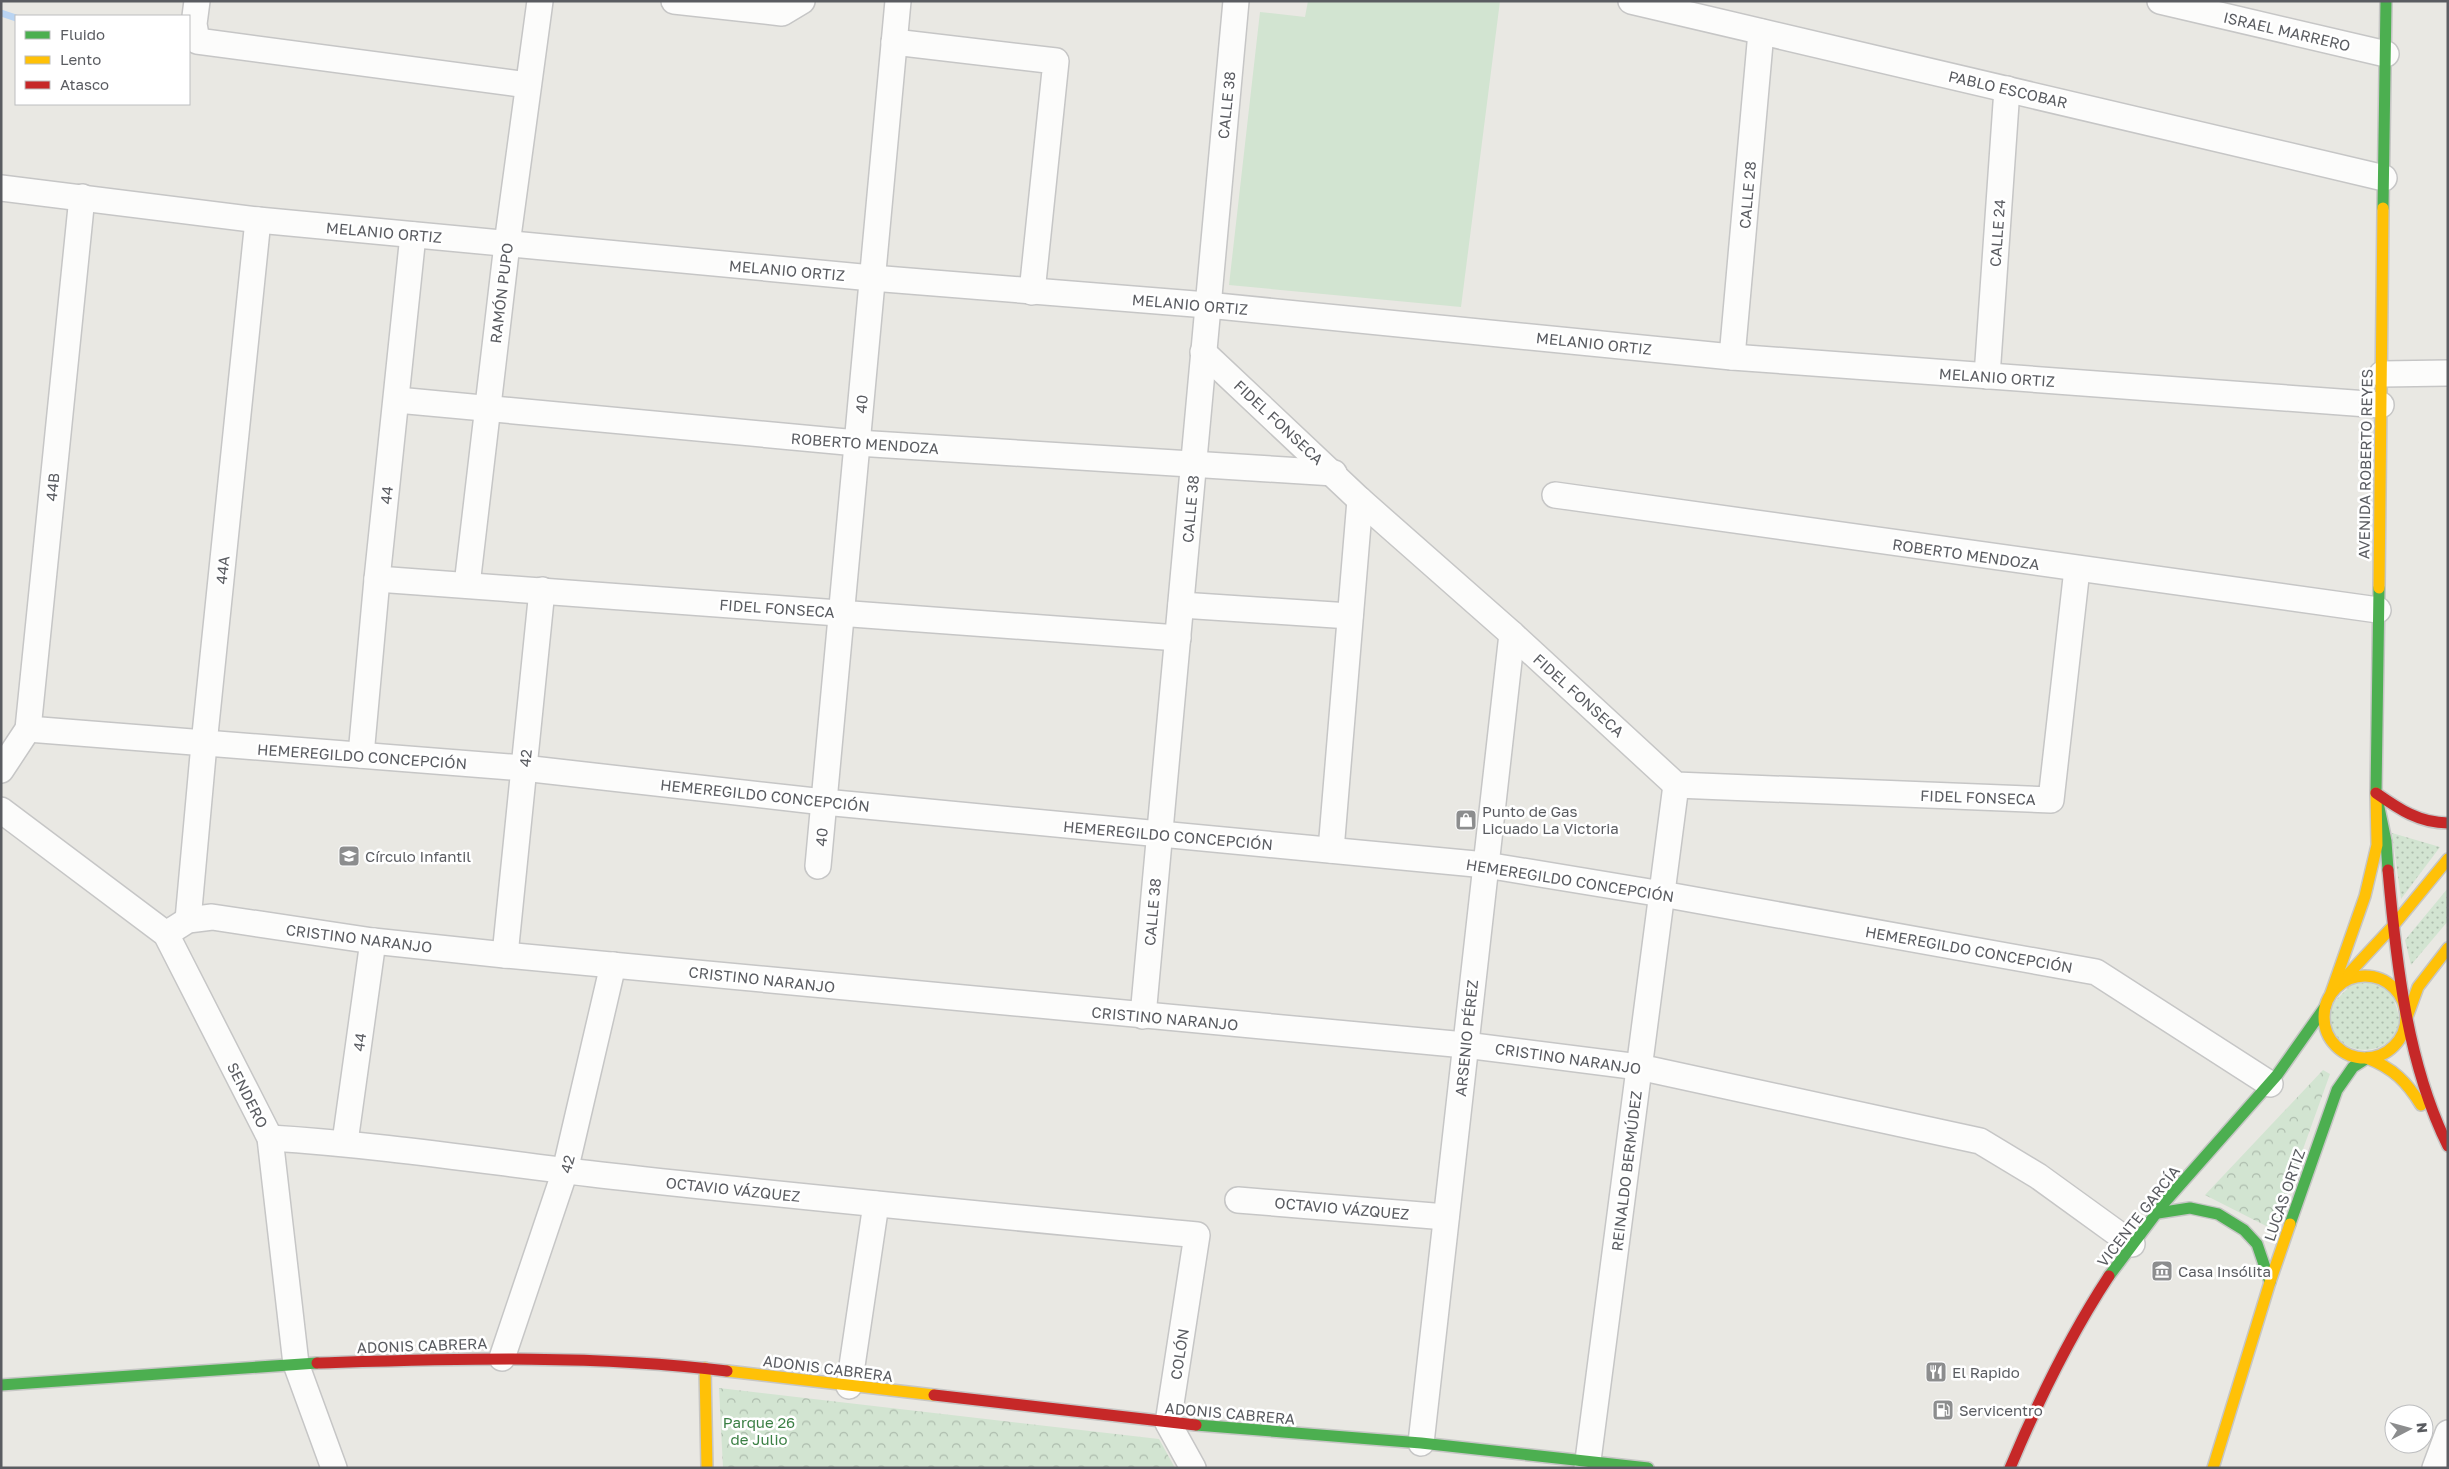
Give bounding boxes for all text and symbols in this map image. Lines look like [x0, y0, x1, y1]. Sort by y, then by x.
street label: ISRAEL MARRERO [2222, 8, 2352, 54]
legend [15, 15, 190, 105]
text: Fluido [60, 25, 105, 43]
text: Lento [60, 50, 101, 68]
street label: PABLO ESCOBAR [1947, 67, 2069, 111]
street label: CALLE 38 [1214, 70, 1238, 140]
text: Atasco [60, 75, 109, 93]
street label: CALLE 28 [1735, 160, 1759, 230]
street label: CALLE 24 [1986, 199, 2008, 267]
street label: MELANIO ORTIZ [325, 218, 443, 246]
street label: RAMÓN PUPO [486, 242, 516, 344]
street label: MELANIO ORTIZ [728, 256, 846, 284]
street label: MELANIO ORTIZ [1131, 290, 1249, 318]
street label: MELANIO ORTIZ [1535, 328, 1653, 358]
street label: MELANIO ORTIZ [1938, 364, 2056, 390]
street label: AVENIDA ROBERTO REYES [2354, 369, 2376, 559]
street label: FIDEL FONSECA [1231, 376, 1327, 468]
street label: 40 [851, 394, 871, 414]
street label: ROBERTO MENDOZA [790, 429, 940, 457]
street label: 44B [42, 472, 62, 502]
street label: CALLE 38 [1178, 474, 1202, 544]
street label: 44 [376, 485, 396, 505]
street label: ROBERTO MENDOZA [1891, 535, 2041, 573]
street label: 44A [212, 555, 232, 585]
street label: FIDEL FONSECA [719, 595, 835, 621]
street label: FIDEL FONSECA [1530, 650, 1628, 740]
street label: HEMEREGILDO CONCEPCIÓN [256, 740, 468, 772]
street label: 42 [515, 748, 535, 768]
street label: HEMEREGILDO CONCEPCIÓN [659, 775, 871, 815]
street label: FIDEL FONSECA [1920, 786, 2036, 808]
place label: Punto de Gas Licuado La Victoria [1482, 802, 1619, 837]
shop icon: Punto de Gas Licuado La Victoria [1454, 808, 1478, 832]
street label: HEMEREGILDO CONCEPCIÓN [1062, 817, 1274, 853]
street label: 40 [811, 827, 831, 847]
school or university icon: Círculo Infantil [337, 844, 361, 868]
place label: Círculo Infantil [365, 847, 471, 865]
street label: HEMEREGILDO CONCEPCIÓN [1465, 855, 1675, 905]
street label: CALLE 38 [1140, 877, 1164, 947]
street label: CRISTINO NARANJO [285, 920, 433, 956]
street label: HEMEREGILDO CONCEPCIÓN [1864, 922, 2074, 976]
street label: CRISTINO NARANJO [688, 962, 836, 996]
street label: ARSENIO PÉREZ [1451, 979, 1481, 1097]
street label: CRISTINO NARANJO [1091, 1003, 1239, 1033]
street label: 44 [349, 1032, 369, 1052]
street label: CRISTINO NARANJO [1494, 1039, 1642, 1077]
street label: SENDERO [224, 1059, 272, 1131]
street label: REINALDO BERMÚDEZ [1607, 1090, 1645, 1252]
street label: LUCAS ORTIZ [2260, 1147, 2308, 1243]
street label: 42 [556, 1153, 578, 1175]
street label: VICENTE GARCÍA [2093, 1162, 2183, 1270]
street label: OCTAVIO VÁZQUEZ [665, 1173, 801, 1205]
street label: OCTAVIO VÁZQUEZ [1274, 1193, 1410, 1223]
museum icon: Casa Insólita [2150, 1259, 2174, 1283]
place label: Casa Insólita [2178, 1262, 2271, 1280]
street label: COLÓN [1166, 1327, 1192, 1381]
street label: ADONIS CABRERA [356, 1334, 488, 1356]
street label: ADONIS CABRERA [762, 1351, 894, 1385]
restaurant icon: El Rapido [1924, 1360, 1948, 1384]
place label: El Rapido [1952, 1363, 2020, 1381]
street label: ADONIS CABRERA [1164, 1398, 1296, 1428]
fuel station icon: Servicentro [1931, 1398, 1955, 1422]
place label: Servicentro [1959, 1401, 2043, 1419]
north arrow [2384, 1404, 2434, 1454]
park label: Parque 26 de Julio [723, 1413, 795, 1448]
text: N [2413, 1421, 2431, 1434]

